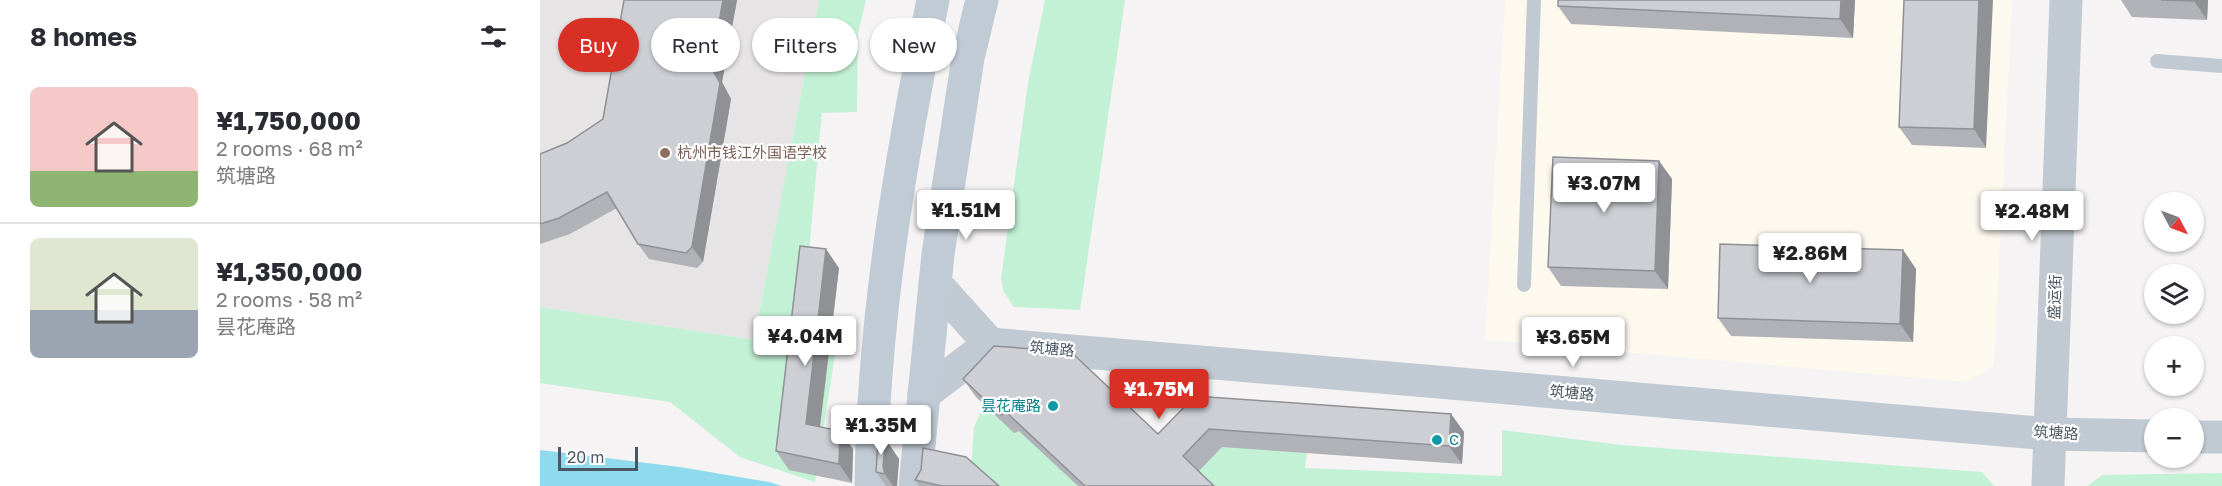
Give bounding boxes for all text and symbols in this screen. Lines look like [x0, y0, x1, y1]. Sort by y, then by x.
chip: Buy [558, 18, 639, 72]
chip: Rent [651, 18, 740, 72]
chip: Filters [752, 18, 858, 72]
chip: New [870, 18, 957, 72]
icon: filters [477, 20, 510, 53]
text: 8 homes [30, 21, 137, 52]
text: ¥1,750,000 [216, 105, 361, 136]
icon: home [78, 111, 150, 183]
text: 2 rooms · 68 m² [216, 136, 363, 160]
place label: 杭州市钱江外国语学校 [677, 143, 827, 161]
marker: 杭州市钱江外国语学校 [658, 146, 672, 160]
text: 筑塘路 [216, 163, 276, 187]
pin: ¥3.07M [1555, 163, 1653, 214]
text: ¥3.07M [1567, 170, 1641, 194]
pin: ¥1.51M [917, 190, 1015, 241]
pin: ¥2.48M [1983, 191, 2081, 242]
north arrow [2144, 192, 2204, 252]
map controls [2144, 192, 2204, 468]
text: ¥1.51M [931, 197, 1001, 221]
text: ¥2.48M [1995, 198, 2069, 222]
pin: ¥2.86M [1761, 233, 1859, 284]
text: ¥2.86M [1772, 240, 1848, 264]
text: ¥1,350,000 [216, 256, 363, 287]
icon: home [78, 262, 150, 334]
button: layers [2144, 264, 2204, 324]
street label: 盛运街 [2044, 274, 2064, 320]
text: 2 rooms · 58 m² [216, 287, 362, 311]
text: 昙花庵路 [216, 314, 296, 338]
pin: ¥4.04M [756, 316, 854, 367]
pin: ¥3.65M [1524, 317, 1622, 368]
text: ¥4.04M [767, 323, 843, 347]
text: ¥3.65M [1536, 324, 1610, 348]
button: + [2144, 336, 2204, 396]
street label: 筑塘路 [1029, 337, 1075, 359]
pin: ¥1.75M [1110, 369, 1208, 420]
text: ¥1.75M [1124, 376, 1194, 400]
street label: 筑塘路 [1549, 381, 1595, 403]
place label: 昙花庵路 [981, 396, 1041, 414]
marker: 昙花庵路 [1046, 399, 1060, 413]
pin: ¥1.35M [832, 405, 930, 456]
button: − [2144, 408, 2204, 468]
text: ¥1.35M [845, 412, 917, 436]
street label: 筑塘路 [2033, 422, 2079, 442]
place label: C [1449, 430, 1459, 448]
marker: C [1430, 433, 1444, 447]
scale bar [558, 444, 638, 472]
text: 20 m [567, 447, 604, 467]

